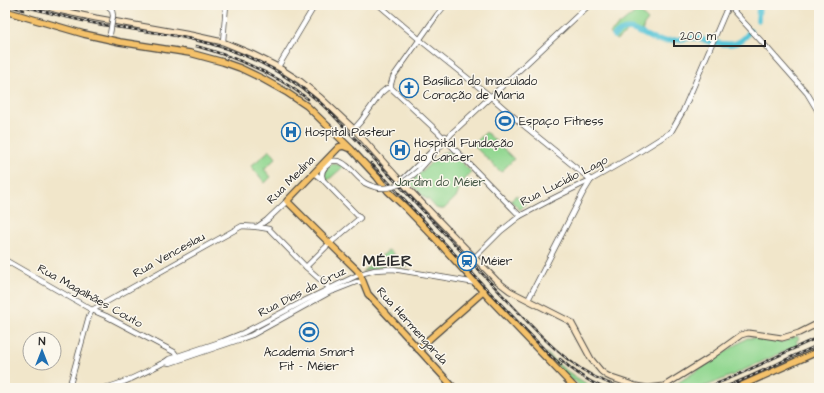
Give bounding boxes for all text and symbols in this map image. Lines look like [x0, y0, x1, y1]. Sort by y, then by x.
scale bar [674, 22, 765, 48]
text: 200 m [680, 28, 717, 45]
place label: Basílica do Imaculado Coração de Maria [423, 73, 537, 104]
church icon: Basílica do Imaculado Coração de Maria [398, 77, 420, 99]
sports icon: Espaço Fitness [494, 110, 516, 132]
place label: Espaço Fitness [519, 113, 604, 130]
hospital icon: Hospital Pasteur [280, 121, 302, 143]
place label: Hospital Pasteur [305, 124, 395, 141]
place label: Hospital Fundação do Cancer [414, 135, 514, 166]
hospital icon: Hospital Fundação do Cancer [389, 139, 411, 161]
street label: Rua Lucídio Lago [517, 151, 611, 211]
street label: Rua Medina [263, 152, 319, 208]
park label: Jardim do Méier [395, 174, 486, 191]
street label: Rua Venceslau [130, 228, 208, 282]
district label: MÉIER [363, 250, 414, 272]
station icon: Méier [456, 250, 478, 272]
place label: Méier [481, 253, 513, 270]
street label: Rua Magalhães Couto [34, 260, 146, 333]
street label: Rua Dias da Cruz [255, 263, 349, 321]
street label: Rua Hermengarda [372, 284, 451, 369]
sports icon: Academia Smart Fit - Méier [298, 321, 320, 343]
north arrow [22, 331, 62, 371]
text: N [39, 334, 46, 349]
place label: Academia Smart Fit - Méier [264, 344, 355, 375]

